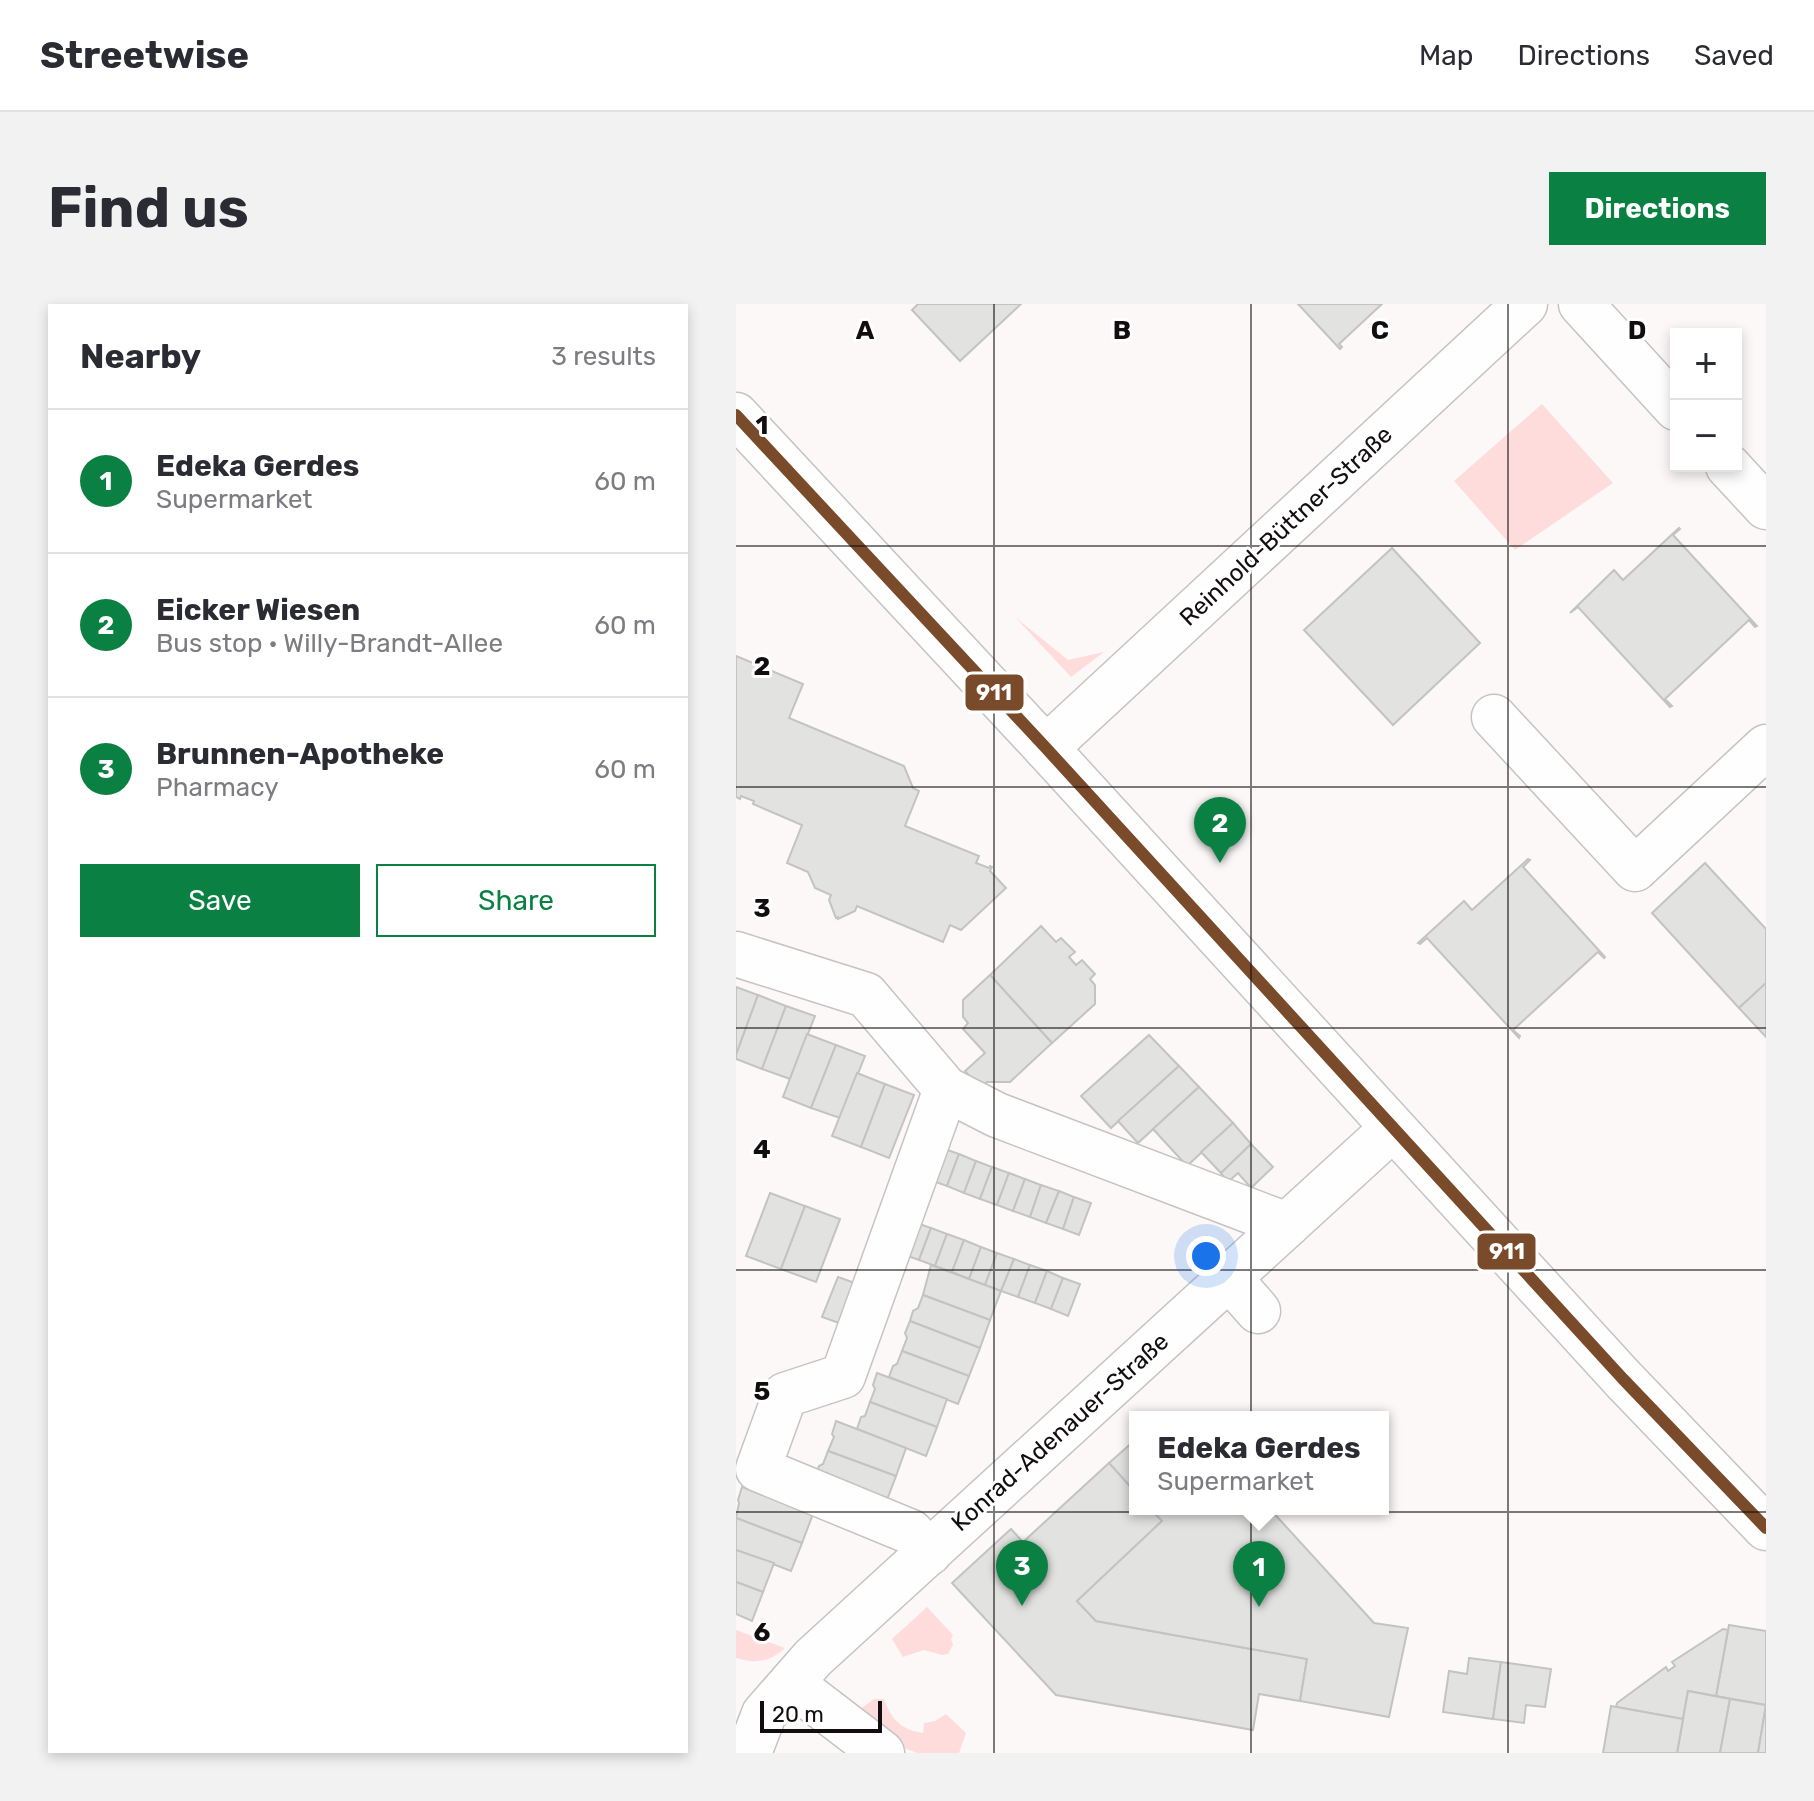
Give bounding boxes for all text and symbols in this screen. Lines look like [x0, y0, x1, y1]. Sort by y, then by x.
text: Streetwise [40, 32, 249, 78]
text: Map [1419, 39, 1473, 72]
text: Directions [1517, 39, 1650, 72]
text: Saved [1694, 39, 1774, 72]
button: Directions [1549, 172, 1766, 245]
text: Find us [48, 175, 249, 241]
text: A [856, 315, 875, 346]
text: B [1113, 315, 1131, 346]
text: C [1371, 315, 1389, 346]
text: D [1628, 315, 1646, 346]
map controls [1670, 328, 1742, 472]
button: + [1670, 328, 1742, 400]
text: Nearby [80, 336, 201, 377]
text: 3 results [551, 341, 656, 372]
button: − [1670, 400, 1742, 472]
text: 1 [756, 410, 768, 441]
street label: Reinhold-Büttner-Straße [1174, 420, 1398, 632]
text: Edeka Gerdes [156, 448, 359, 484]
text: 1 [100, 466, 112, 497]
text: 60 m [594, 466, 656, 497]
text: Supermarket [156, 484, 313, 515]
text: Eicker Wiesen [156, 592, 360, 628]
text: 2 [98, 610, 114, 641]
text: 60 m [594, 610, 656, 641]
text: Bus stop · Willy-Brandt-Allee [156, 628, 503, 659]
text: 2 [754, 651, 770, 682]
line badge: 911 [964, 673, 1025, 712]
text: 911 [976, 679, 1012, 706]
text: Brunnen-Apotheke [156, 736, 444, 772]
text: 3 [97, 754, 115, 785]
text: 60 m [594, 754, 656, 785]
text: Pharmacy [156, 772, 279, 803]
pin: 2 [1194, 797, 1246, 863]
button: Save [80, 864, 360, 937]
button: Share [376, 864, 656, 937]
text: 3 [753, 893, 771, 924]
text: 4 [753, 1134, 771, 1165]
line badge: 911 [1476, 1232, 1537, 1271]
your location [1186, 1236, 1226, 1276]
text: 911 [1489, 1238, 1525, 1265]
street label: Konrad-Adenauer-Straße [946, 1327, 1174, 1537]
text: 5 [754, 1376, 770, 1407]
popup [1129, 1411, 1389, 1515]
text: Edeka Gerdes [1157, 1430, 1361, 1466]
text: Supermarket [1157, 1466, 1314, 1497]
pin: 3 [996, 1540, 1048, 1606]
pin: 1 [1233, 1541, 1285, 1607]
text: 6 [754, 1617, 771, 1648]
scale bar [760, 1697, 882, 1733]
text: 20 m [772, 1701, 824, 1728]

